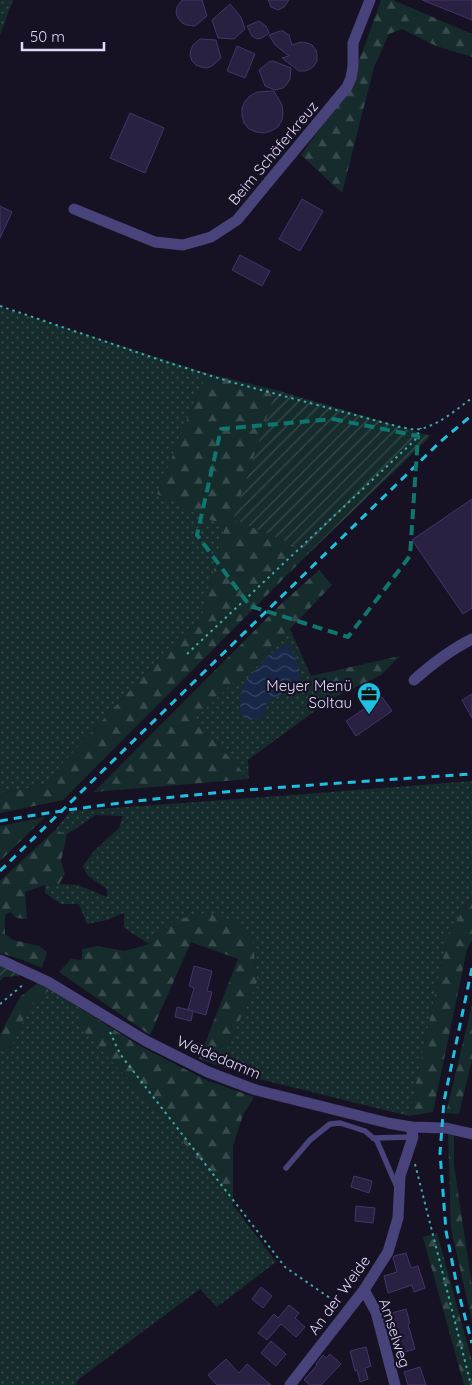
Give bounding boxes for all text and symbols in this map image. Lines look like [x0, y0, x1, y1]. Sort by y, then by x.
scale bar [22, 20, 105, 52]
text: 50 m [30, 27, 65, 46]
street label: Beim Schäferkreuz [224, 97, 322, 209]
place label: Meyer Menü Soltau [266, 676, 352, 712]
office icon: Meyer Menü Soltau [356, 681, 382, 715]
street label: Weidedamm [174, 1031, 264, 1083]
street label: An der Weide [304, 1252, 374, 1338]
street label: Amselweg [375, 1296, 415, 1370]

